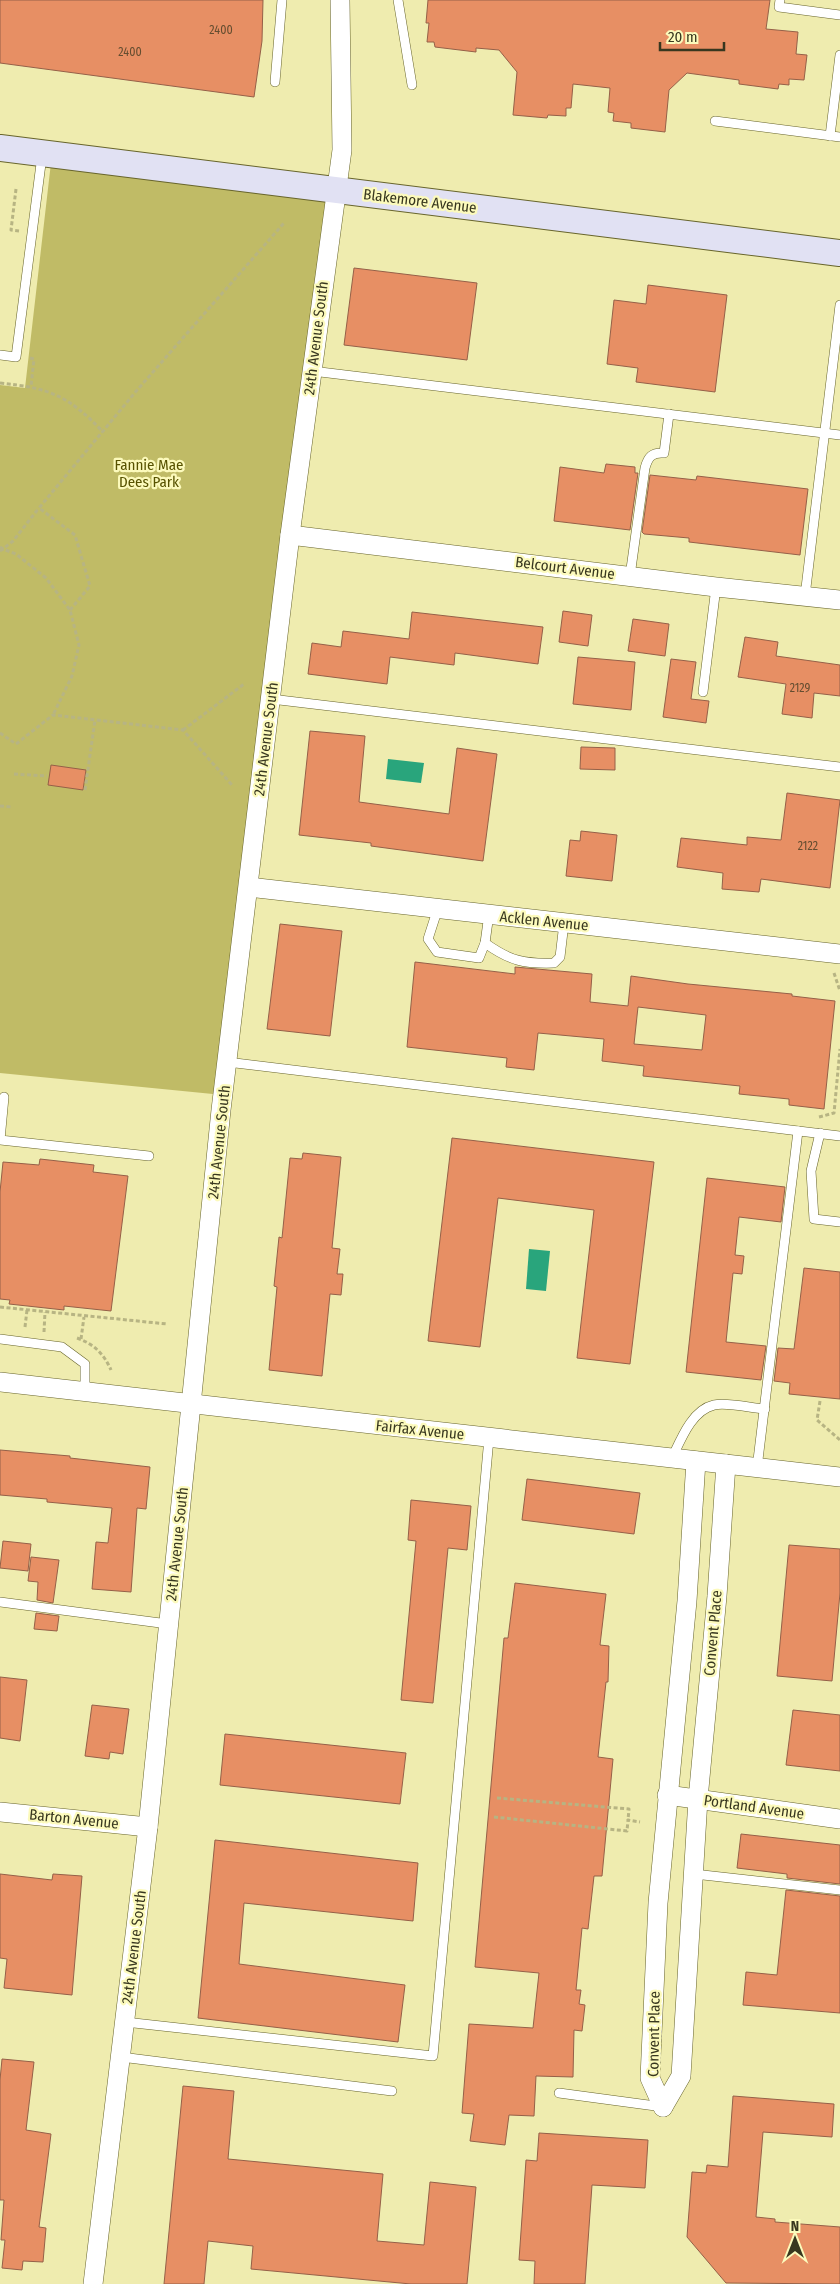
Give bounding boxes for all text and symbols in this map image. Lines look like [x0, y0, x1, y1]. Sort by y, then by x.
scale bar [660, 20, 724, 52]
house number: 2400 [209, 23, 233, 37]
text: 20 m [668, 28, 698, 46]
house number: 2400 [118, 45, 142, 59]
street label: Blakemore Avenue [362, 185, 478, 217]
street label: 24th Avenue South [300, 280, 332, 396]
park label: Fannie Mae Dees Park [115, 456, 183, 491]
street label: Belcourt Avenue [514, 553, 616, 583]
street label: 24th Avenue South [250, 681, 282, 797]
house number: 2129 [790, 681, 811, 695]
house number: 2122 [798, 839, 818, 853]
street label: Acklen Avenue [499, 907, 589, 935]
street label: 24th Avenue South [204, 1084, 234, 1200]
street label: Fairfax Avenue [375, 1416, 465, 1444]
street label: 24th Avenue South [162, 1486, 192, 1602]
street label: Convent Place [700, 1589, 726, 1677]
street label: Portland Avenue [703, 1791, 805, 1823]
street label: Barton Avenue [28, 1805, 120, 1833]
street label: 24th Avenue South [118, 1889, 150, 2005]
street label: Convent Place [644, 1991, 664, 2077]
north arrow [770, 2214, 820, 2264]
text: N [791, 2218, 799, 2235]

